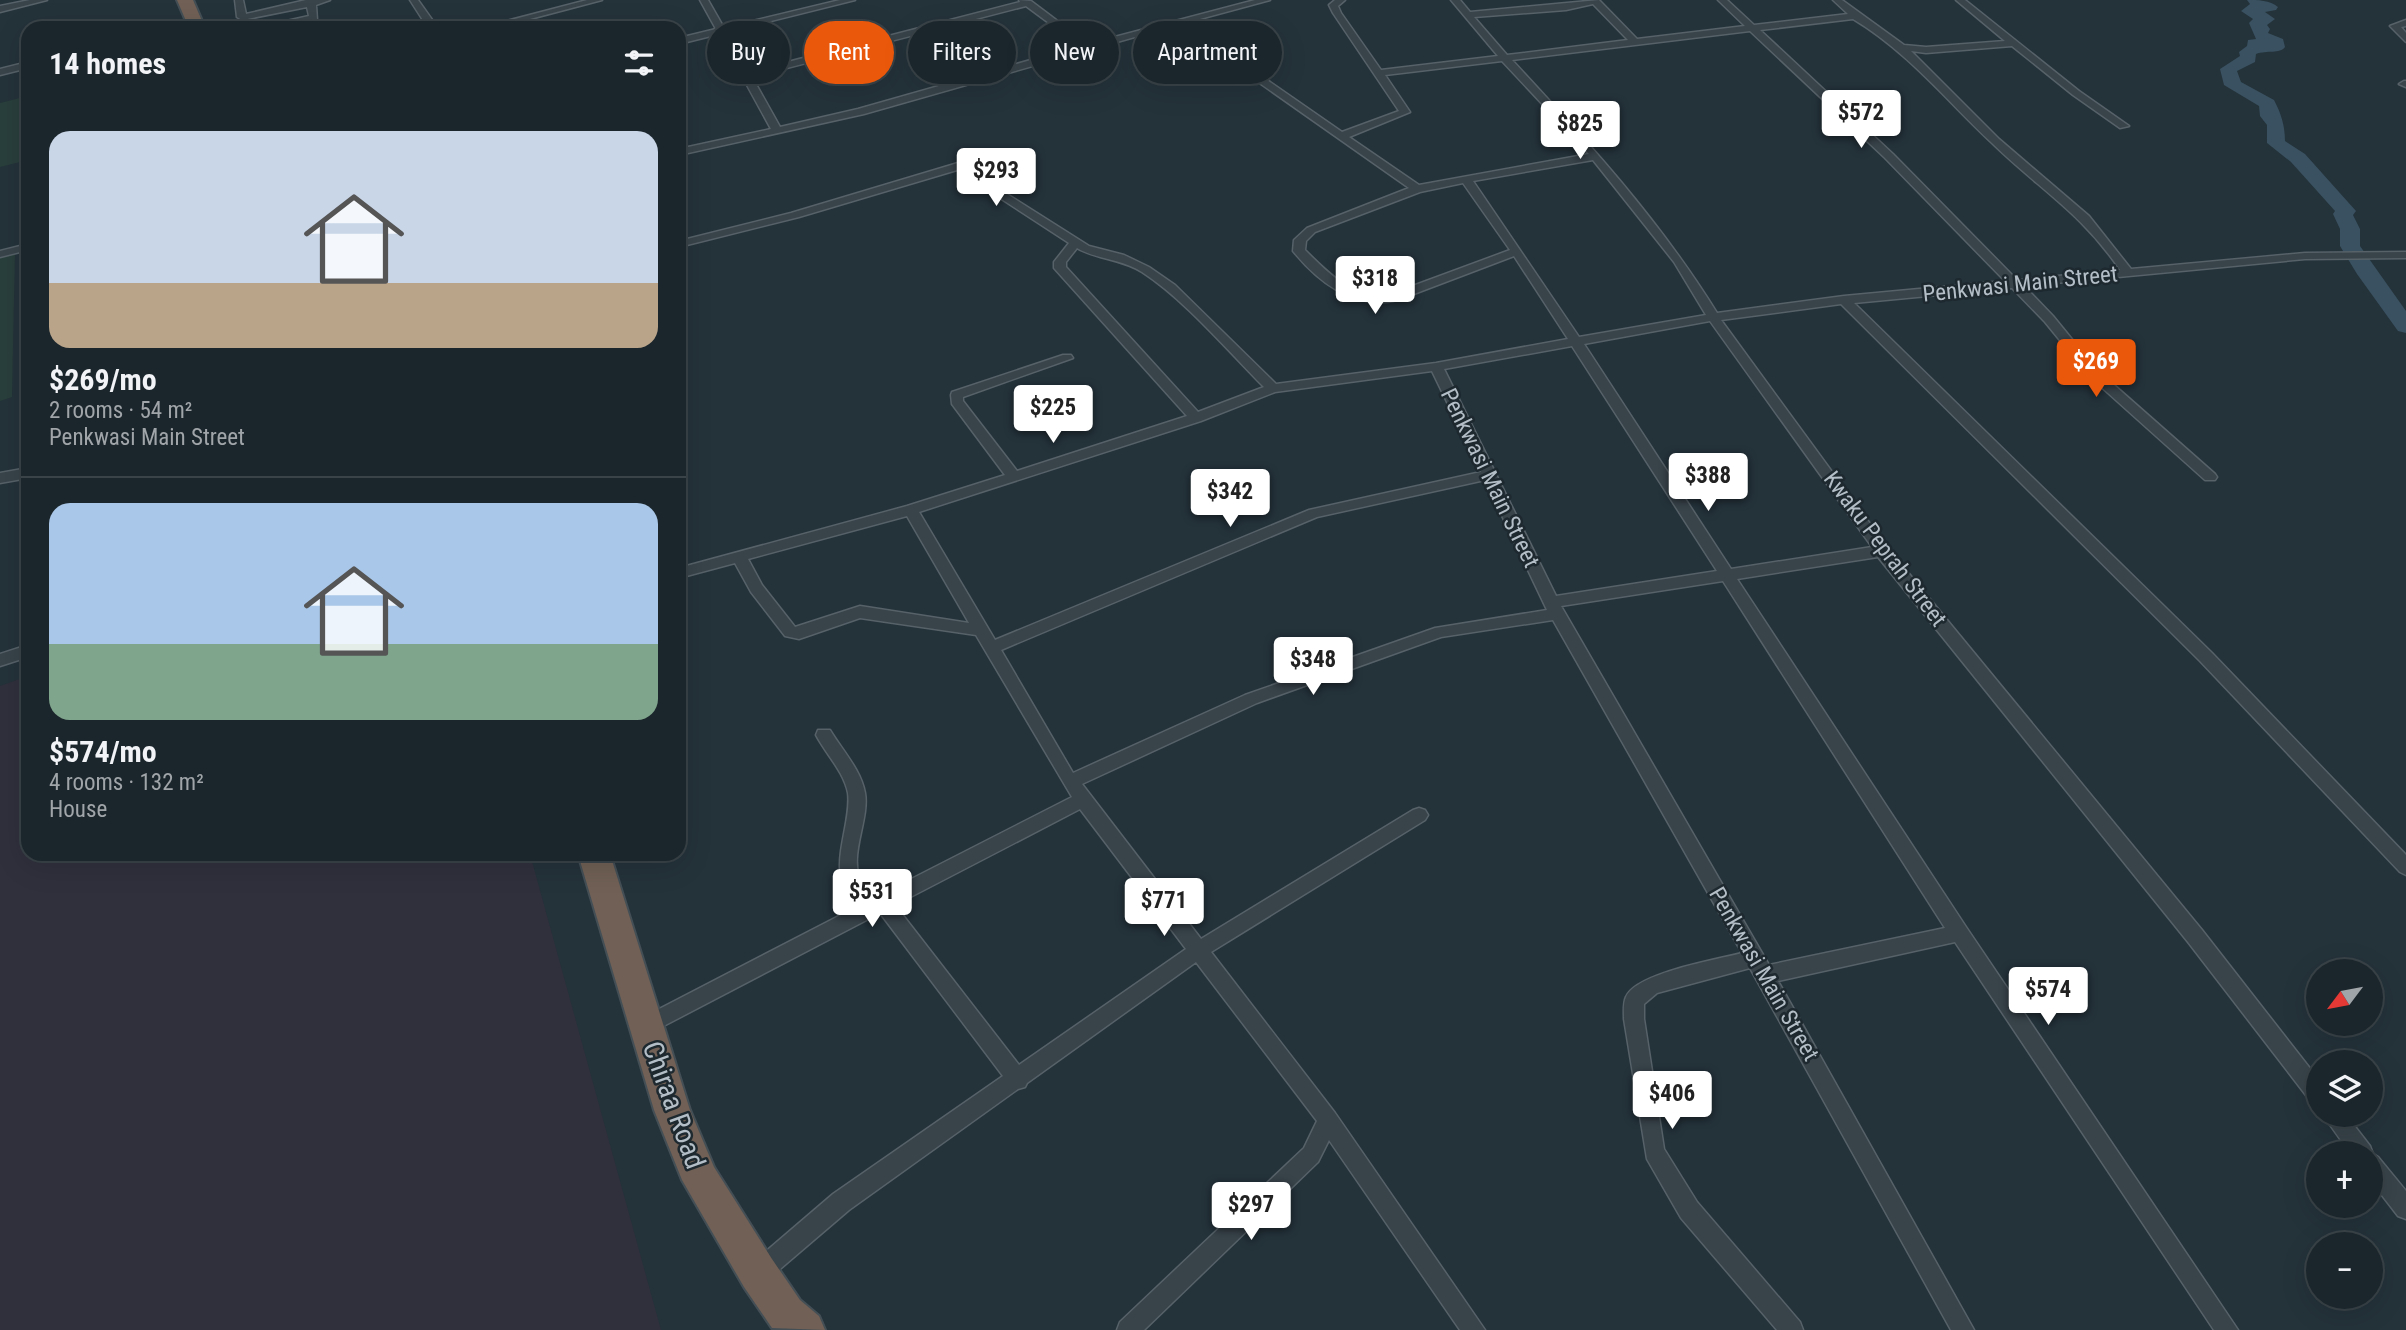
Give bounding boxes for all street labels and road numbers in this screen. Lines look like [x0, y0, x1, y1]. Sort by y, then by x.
street label: Penkwasi Main Street [1921, 260, 2119, 308]
street label: Penkwasi Main Street [1435, 384, 1545, 572]
street label: Kwaku Peprah Street [1818, 466, 1952, 632]
street label: Penkwasi Main Street [1703, 882, 1825, 1066]
street label: Chiraa Road [636, 1037, 712, 1173]

